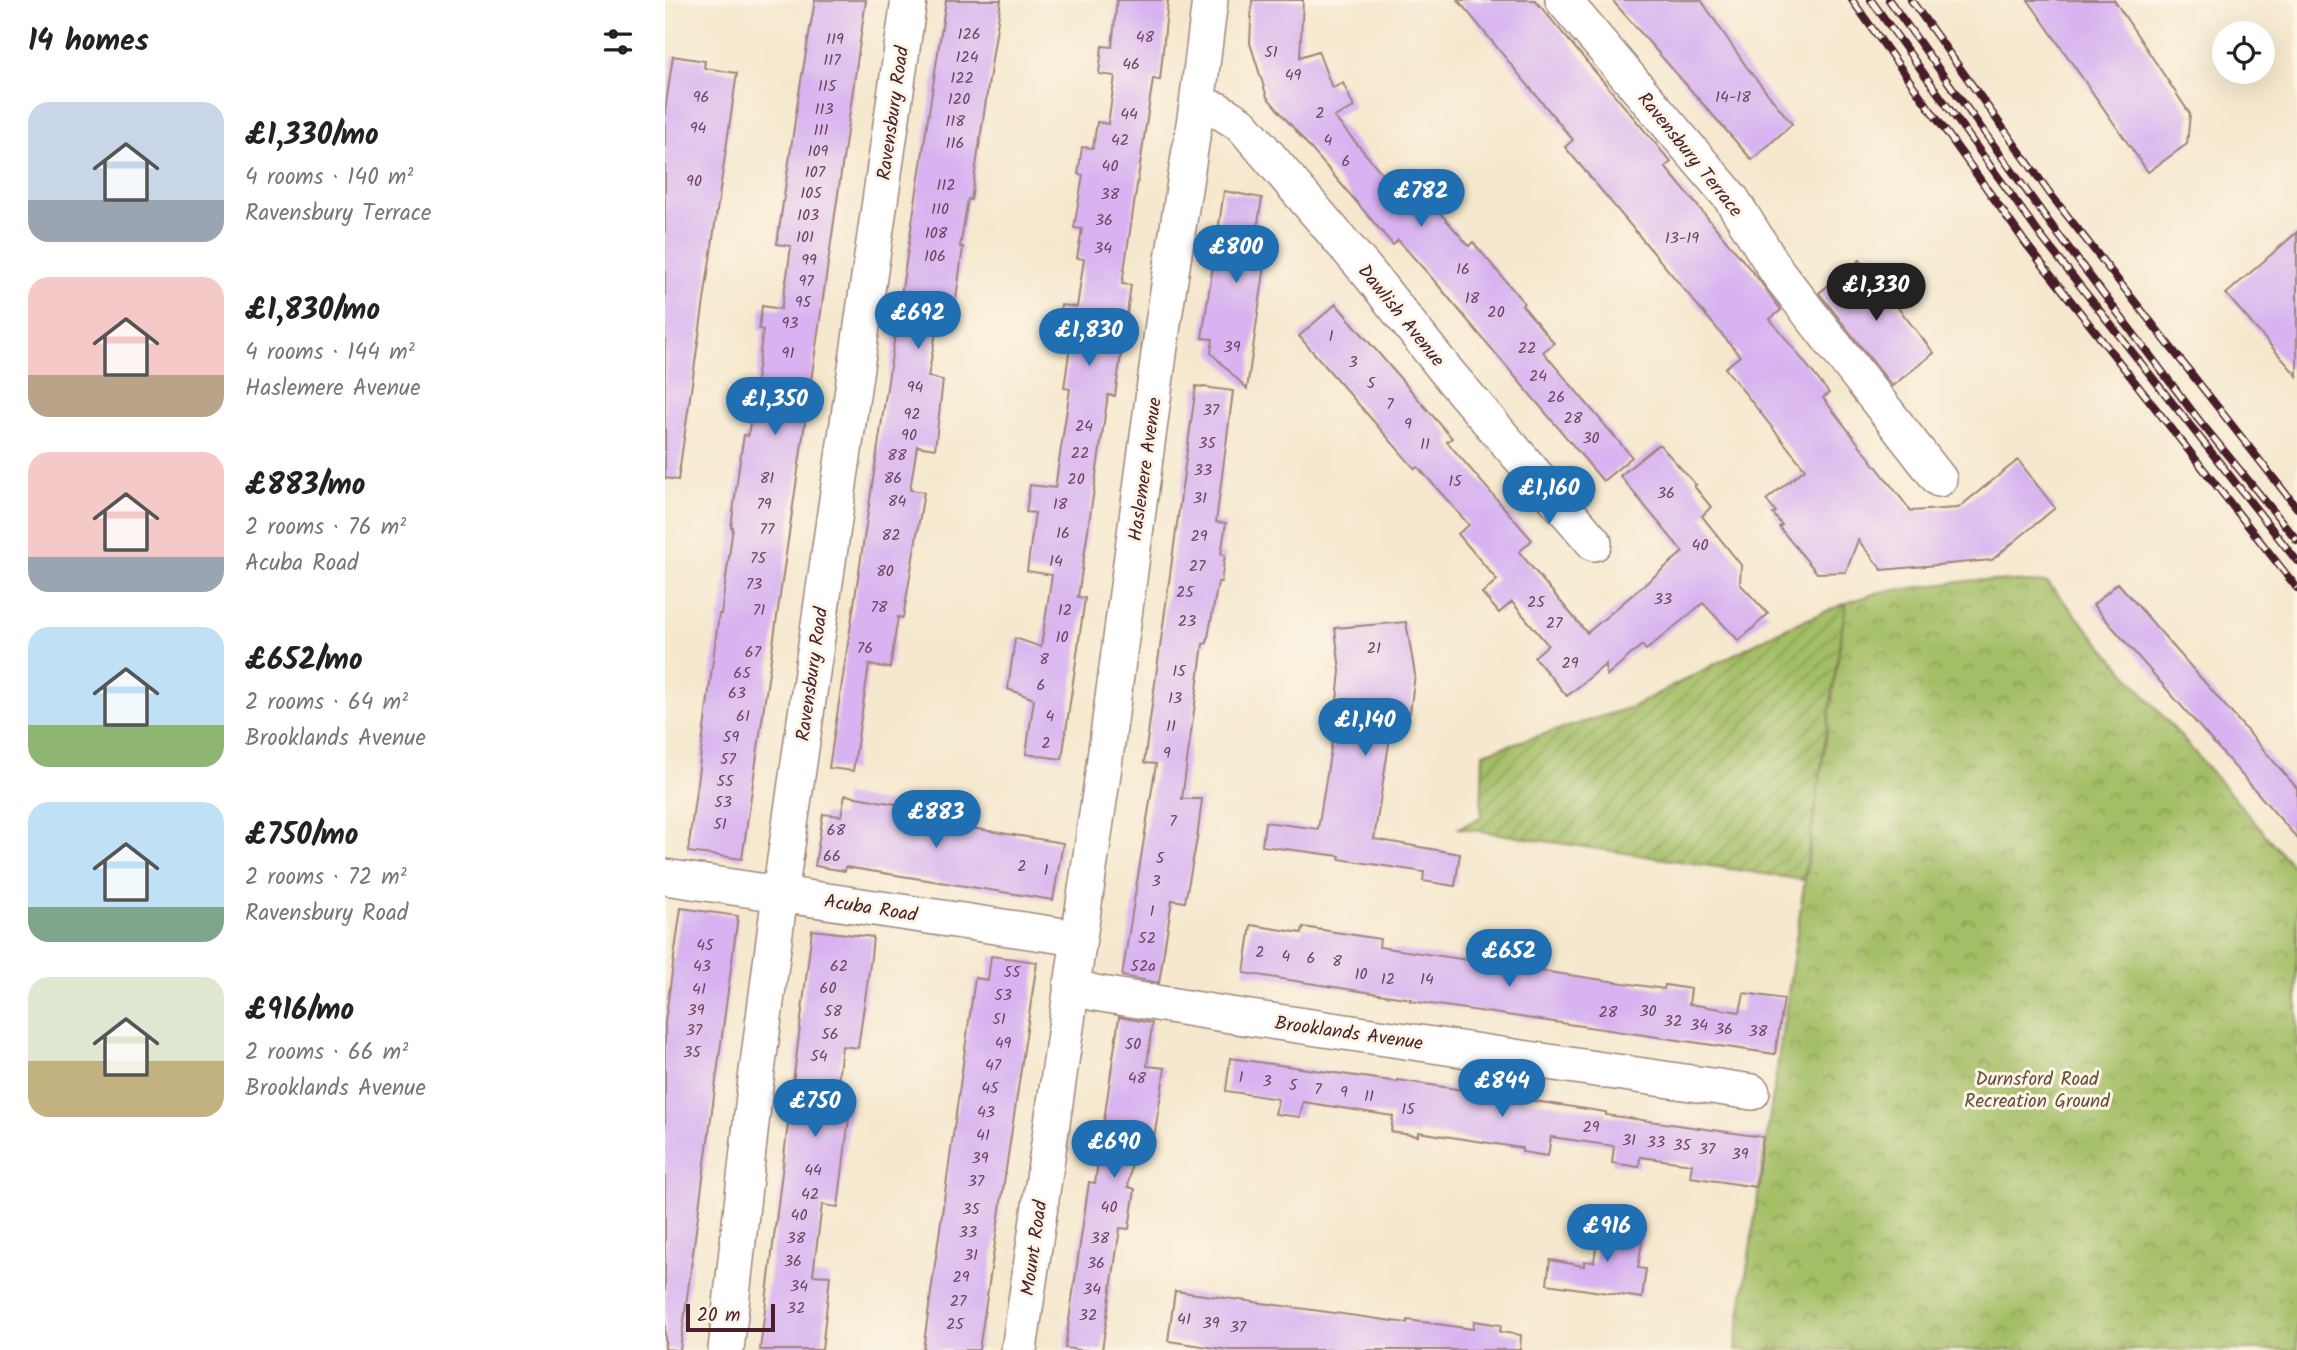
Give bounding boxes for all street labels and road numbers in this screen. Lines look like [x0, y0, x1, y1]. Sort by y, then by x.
street label: Ravensbury Road [870, 44, 918, 182]
street label: Ravensbury Terrace [1629, 86, 1750, 225]
street label: Dawlish Avenue [1349, 258, 1452, 375]
street label: Haslemere Avenue [1121, 395, 1171, 543]
street label: Ravensbury Road [789, 605, 837, 743]
street label: Acuba Road [822, 887, 920, 931]
street label: Brooklands Avenue [1273, 1009, 1425, 1059]
street label: Mount Road [1013, 1198, 1057, 1298]

